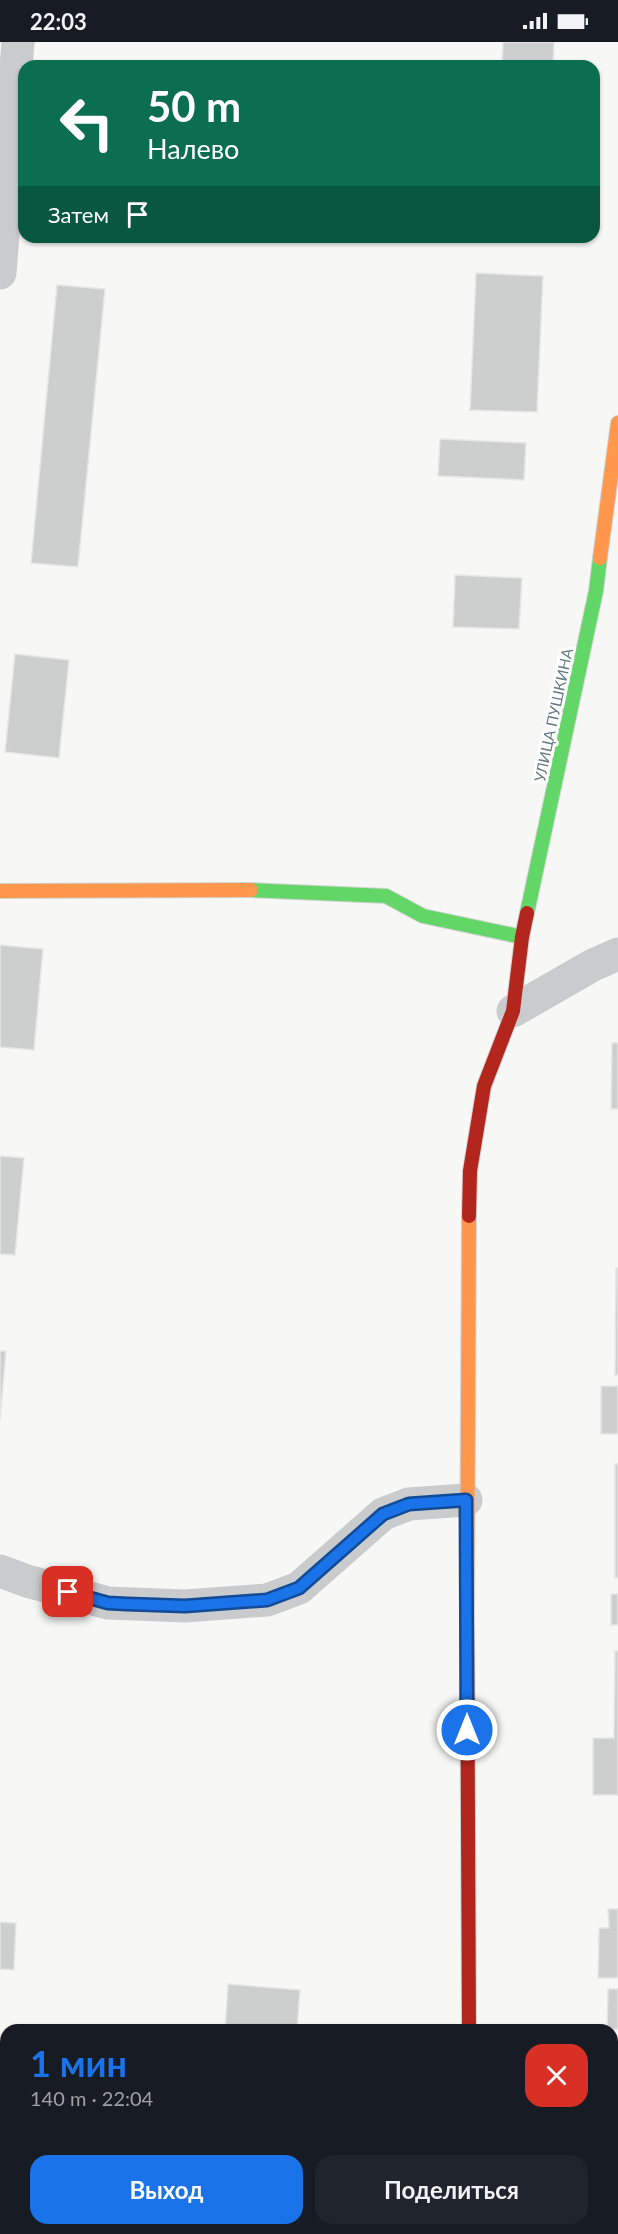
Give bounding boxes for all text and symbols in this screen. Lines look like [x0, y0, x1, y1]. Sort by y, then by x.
text: 22:03 [30, 8, 87, 35]
text: 50 m [147, 81, 241, 131]
icon: left [48, 84, 126, 162]
text: Налево [147, 132, 239, 165]
icon: arrive [121, 198, 154, 231]
text: Затем [48, 201, 109, 228]
street label: УЛИЦА ПУШКИНА [530, 646, 576, 783]
pin [42, 1566, 93, 1617]
icon: arrive [51, 1575, 84, 1608]
position arrow [435, 1698, 499, 1762]
text: 1 мин [30, 2041, 127, 2085]
button: close [525, 2044, 588, 2107]
text: 140 m · 22:04 [30, 2086, 153, 2110]
button: Выход [30, 2155, 303, 2224]
button: Поделиться [315, 2155, 588, 2224]

